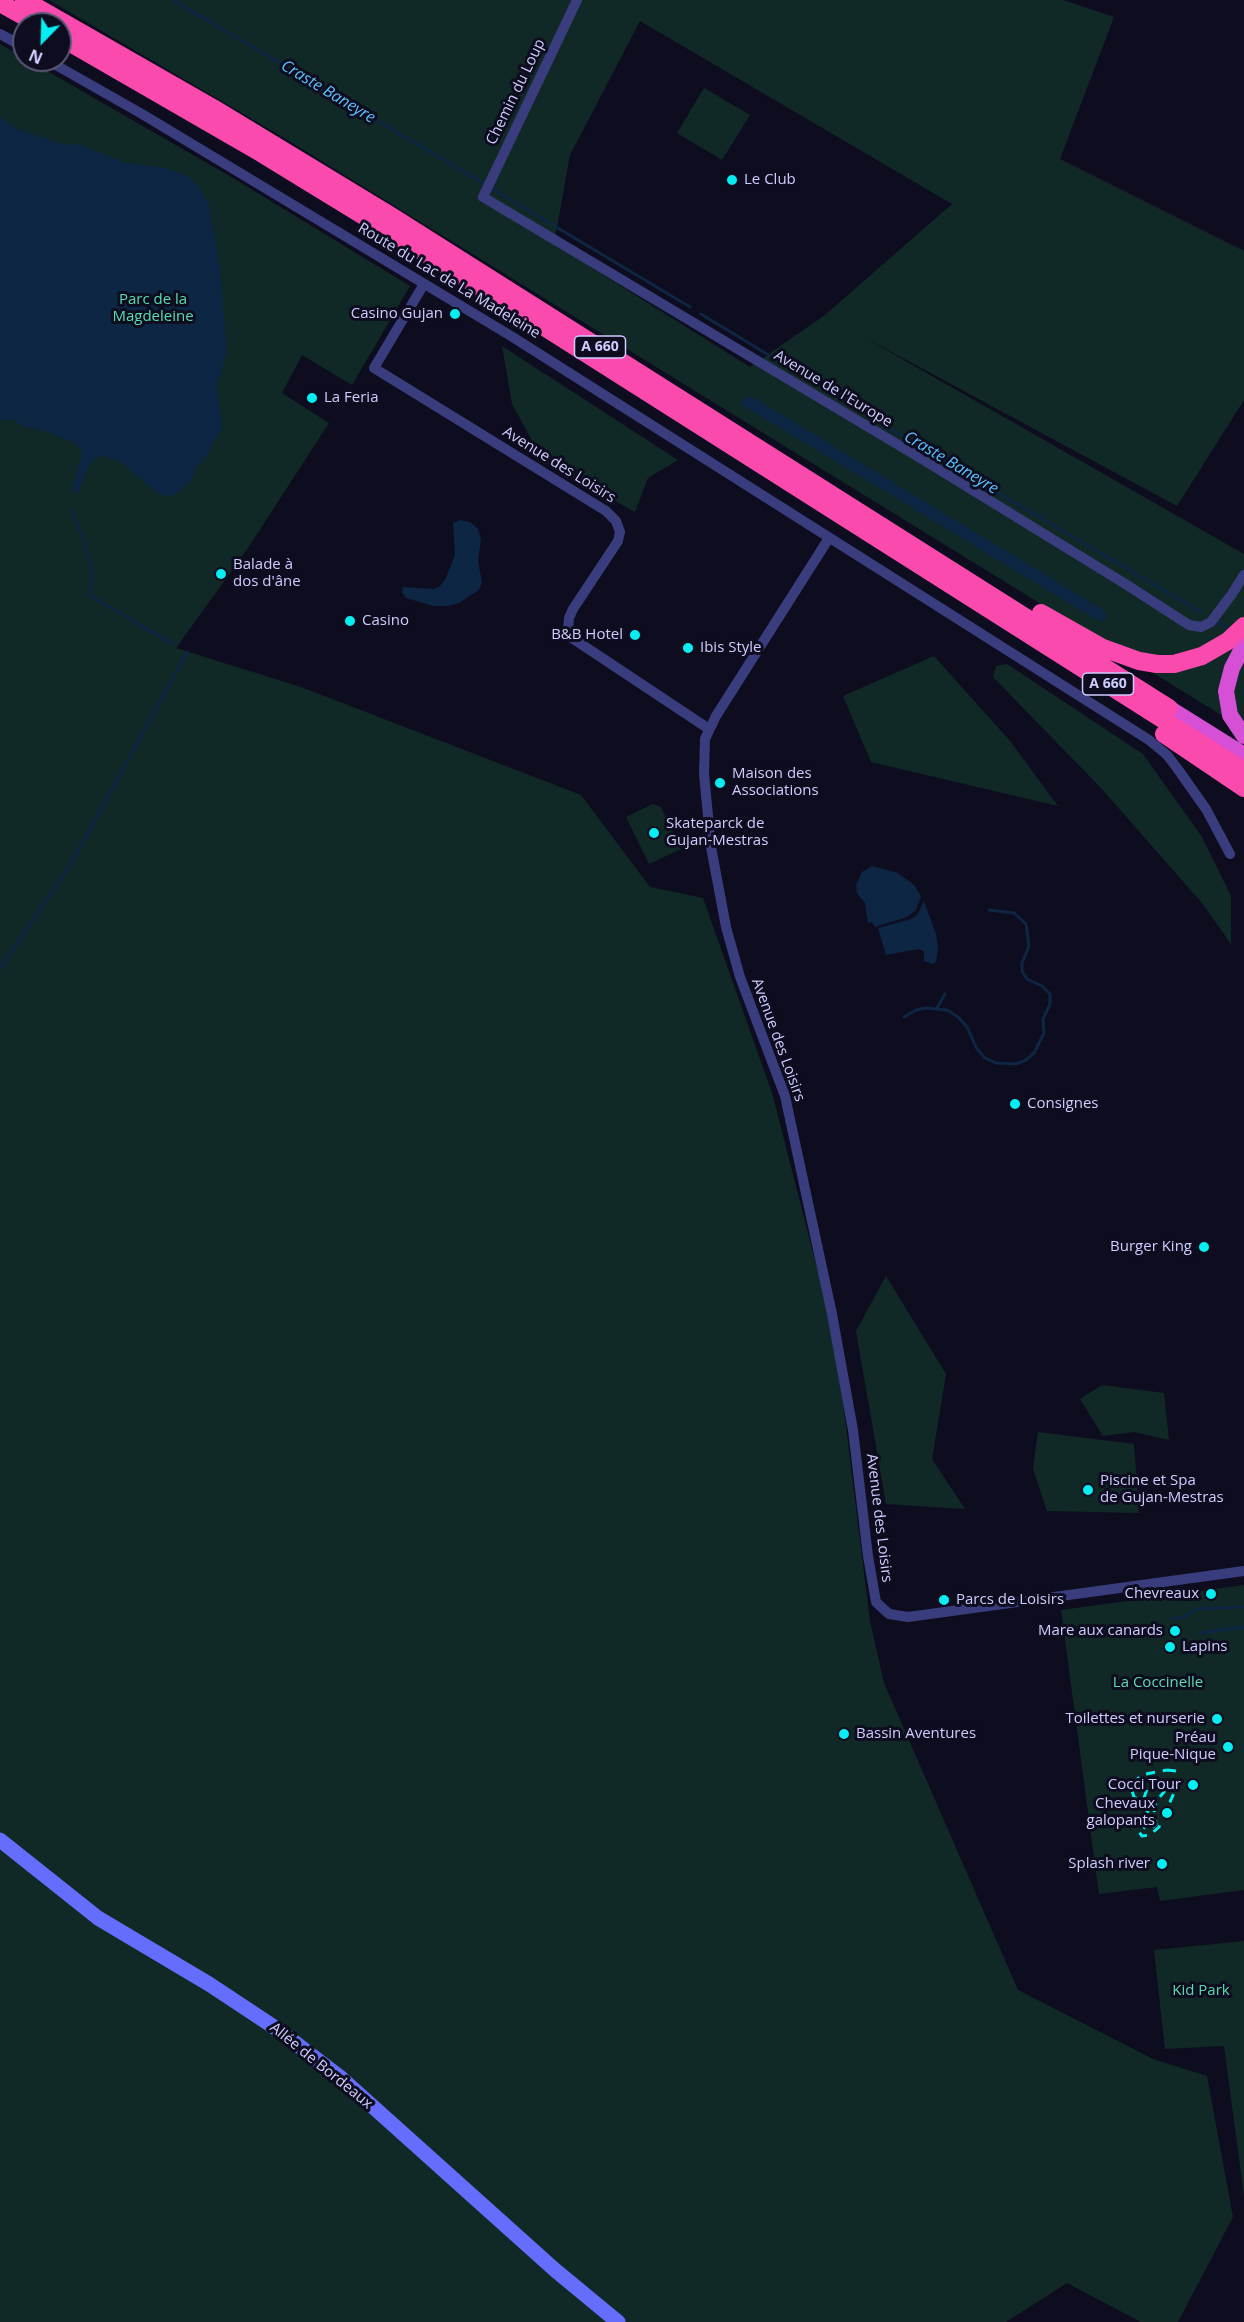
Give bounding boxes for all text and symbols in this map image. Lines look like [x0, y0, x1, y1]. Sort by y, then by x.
north arrow [12, 12, 72, 72]
street label: Chemin du Loup [483, 36, 549, 148]
text: N [25, 44, 46, 69]
water label: Craste Baneyre [277, 56, 379, 128]
place label: Le Club [744, 171, 796, 189]
marker: Le Club [725, 173, 739, 187]
street label: Route du Lac de La Madeleine [355, 219, 543, 343]
park label: Parc de la Magdeleine [112, 291, 194, 326]
place label: Casino Gujan [351, 305, 443, 323]
marker: Casino Gujan [448, 307, 462, 321]
road number: A 660 [574, 336, 626, 358]
street label: Avenue de l'Europe [771, 347, 895, 431]
place label: La Feria [324, 389, 378, 407]
marker: La Feria [305, 391, 319, 405]
street label: Avenue des Loisirs [499, 423, 619, 507]
water label: Craste Baneyre [900, 427, 1002, 499]
place label: Balade à dos d'âne [233, 556, 301, 591]
marker: Balade à dos d'âne [214, 567, 228, 581]
place label: Casino [362, 612, 409, 630]
marker: Casino [343, 614, 357, 628]
place label: B&B Hotel [551, 626, 623, 644]
marker: B&B Hotel [628, 628, 642, 642]
place label: Ibis Style [700, 639, 761, 657]
marker: Ibis Style [681, 641, 695, 655]
road number: A 660 [1082, 673, 1134, 695]
place label: Maison des Associations [732, 765, 819, 800]
marker: Maison des Associations [713, 776, 727, 790]
place label: Skateparck de Gujan-Mestras [666, 815, 768, 850]
marker: Skateparck de Gujan-Mestras [647, 826, 661, 840]
street label: Avenue des Loisirs [747, 976, 809, 1104]
place label: Consignes [1027, 1095, 1099, 1113]
marker: Consignes [1008, 1097, 1022, 1111]
place label: Burger King [1110, 1238, 1192, 1256]
marker: Burger King [1197, 1240, 1211, 1254]
street label: Avenue des Loisirs [862, 1453, 896, 1583]
place label: Piscine et Spa de Gujan-Mestras [1100, 1472, 1224, 1507]
marker: Piscine et Spa de Gujan-Mestras [1081, 1483, 1095, 1497]
place label: Chevreaux [1124, 1585, 1199, 1603]
marker: Chevreaux [1204, 1587, 1218, 1601]
place label: Parcs de Loisirs [956, 1591, 1064, 1609]
marker: Parcs de Loisirs [937, 1593, 951, 1607]
place label: Mare aux canards [1038, 1622, 1163, 1640]
marker: Mare aux canards [1168, 1624, 1182, 1638]
place label: Lapins [1182, 1638, 1227, 1656]
marker: Lapins [1163, 1640, 1177, 1654]
park label: La Coccinelle [1113, 1674, 1203, 1692]
place label: Toilettes et nurserie [1065, 1710, 1205, 1728]
marker: Toilettes et nurserie [1210, 1712, 1224, 1726]
place label: Bassin Aventures [856, 1725, 976, 1743]
marker: Bassin Aventures [837, 1727, 851, 1741]
place label: Préau Pique-Nique [1130, 1729, 1216, 1764]
marker: Préau Pique-Nique [1221, 1740, 1235, 1754]
place label: Cocci Tour [1108, 1776, 1181, 1794]
marker: Cocci Tour [1186, 1778, 1200, 1792]
place label: Chevaux galopants [1087, 1795, 1155, 1830]
marker: Chevaux galopants [1160, 1806, 1174, 1820]
place label: Splash river [1068, 1855, 1150, 1873]
marker: Splash river [1155, 1857, 1169, 1871]
park label: Kid Park [1172, 1982, 1230, 2000]
street label: Allée de Bordeaux [266, 2019, 376, 2113]

